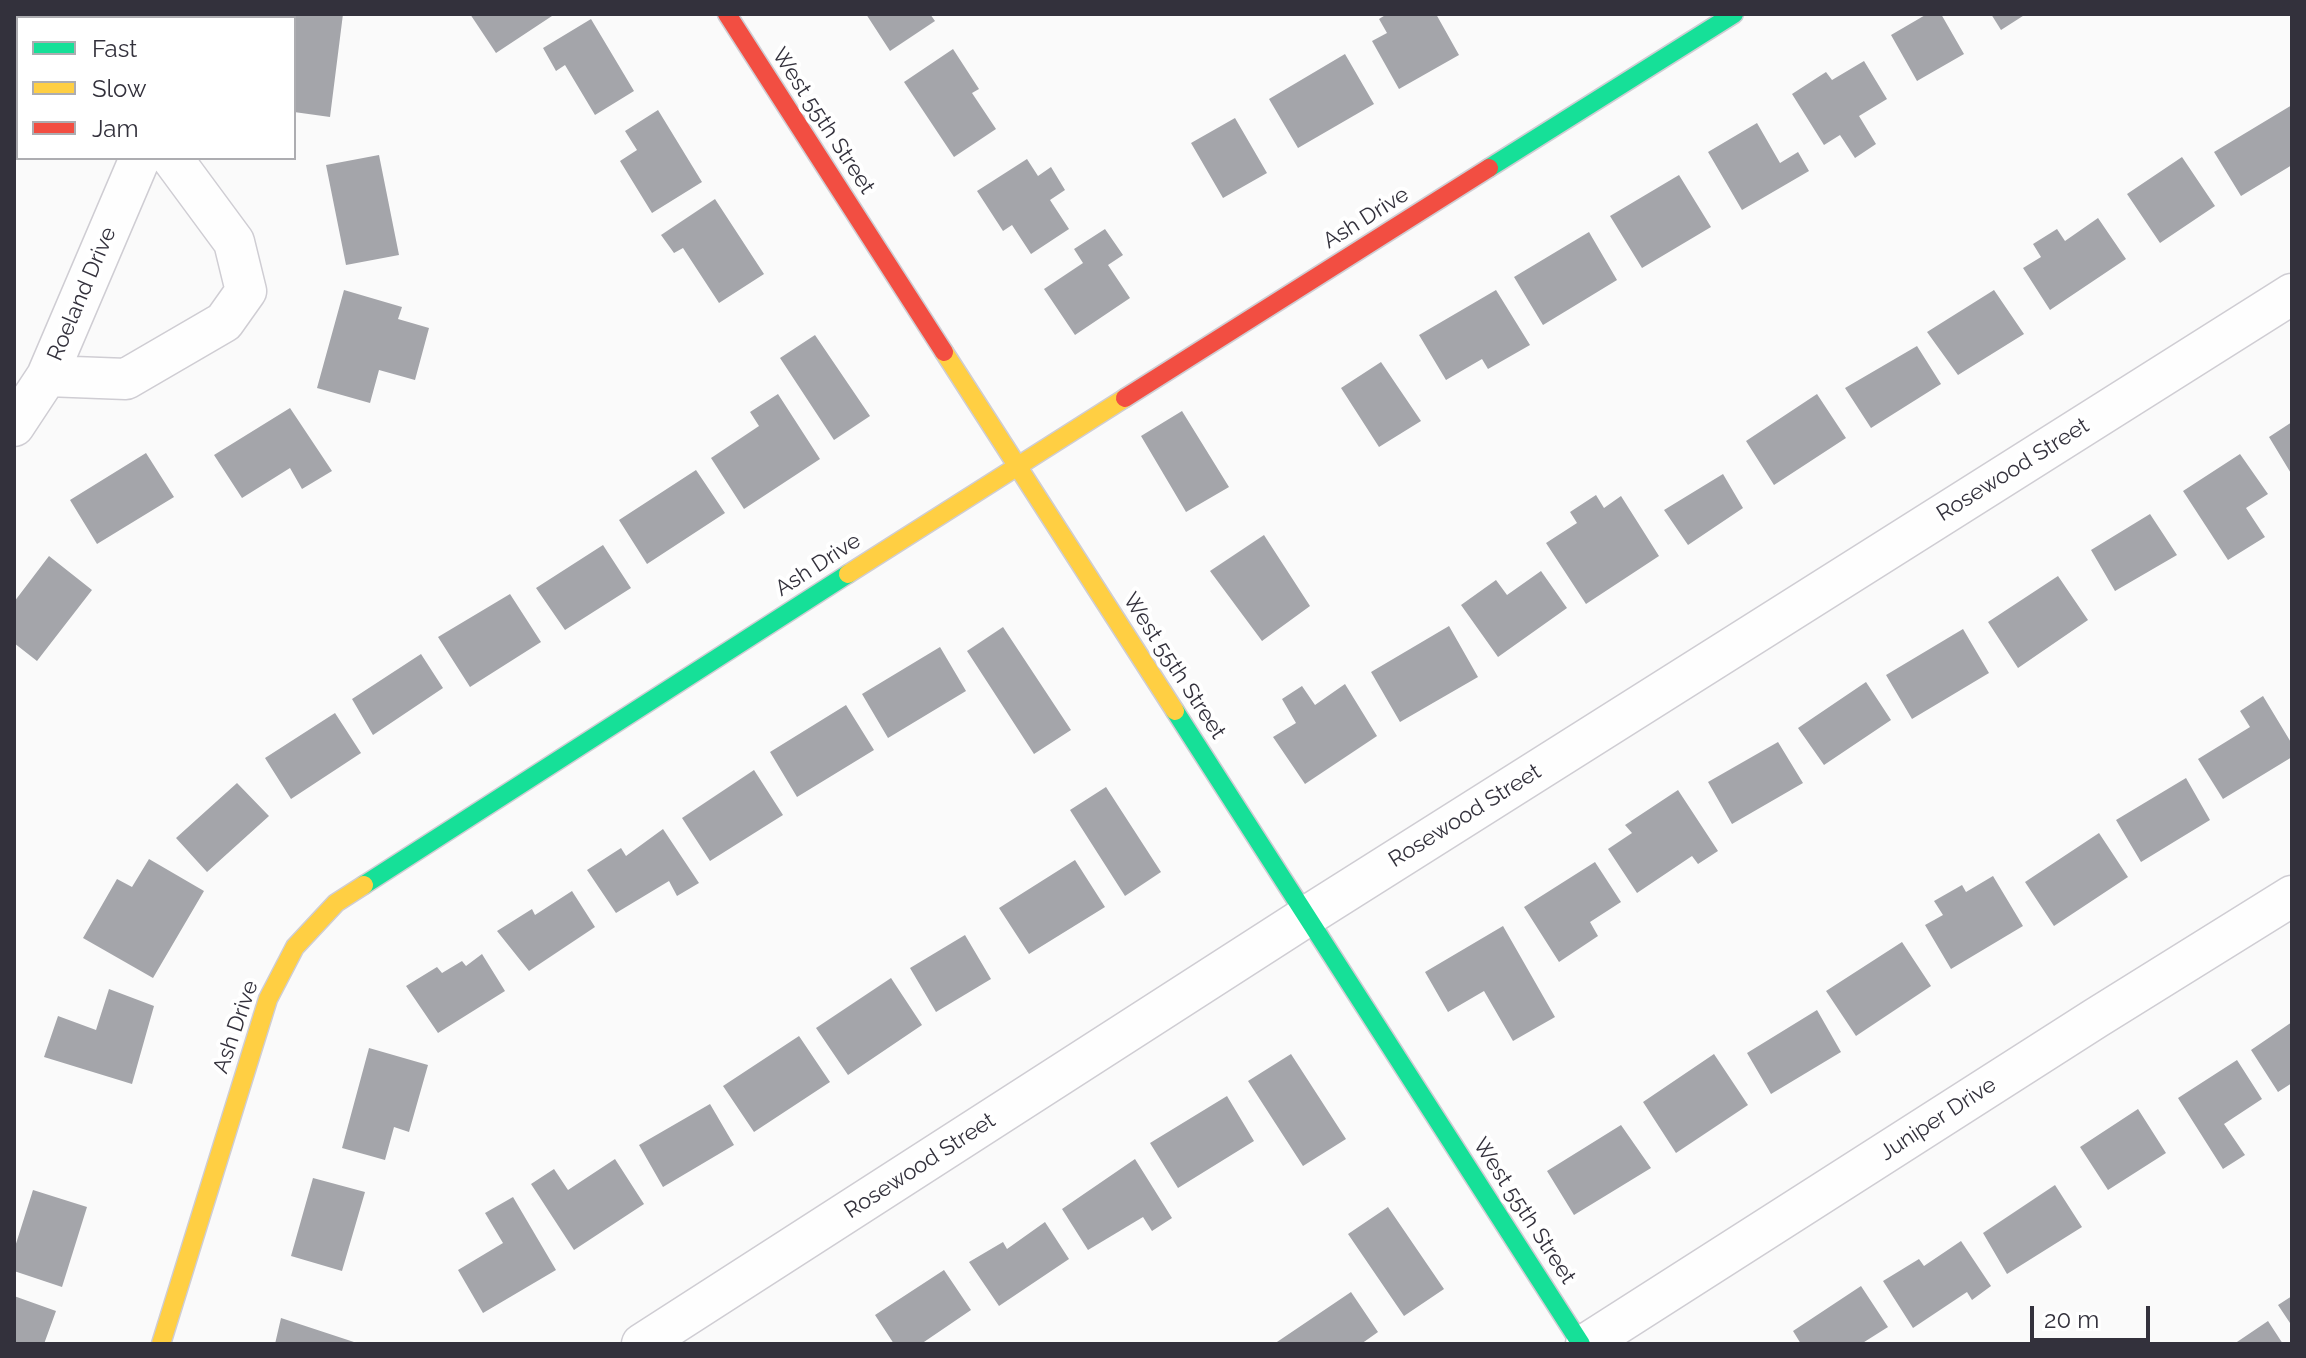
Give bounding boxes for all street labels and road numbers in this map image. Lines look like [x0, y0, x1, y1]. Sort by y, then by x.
street label: West 55th Street [766, 43, 880, 199]
street label: Ash Drive [1318, 181, 1414, 255]
street label: Roeland Drive [42, 223, 122, 365]
street label: Rosewood Street [1932, 413, 2094, 527]
street label: Ash Drive [770, 528, 866, 602]
street label: West 55th Street [1117, 588, 1231, 744]
street label: Rosewood Street [1384, 759, 1546, 873]
street label: Ash Drive [208, 977, 264, 1077]
street label: Juniper Drive [1875, 1072, 2001, 1166]
street label: Rosewood Street [840, 1107, 1000, 1225]
street label: West 55th Street [1467, 1133, 1581, 1289]

